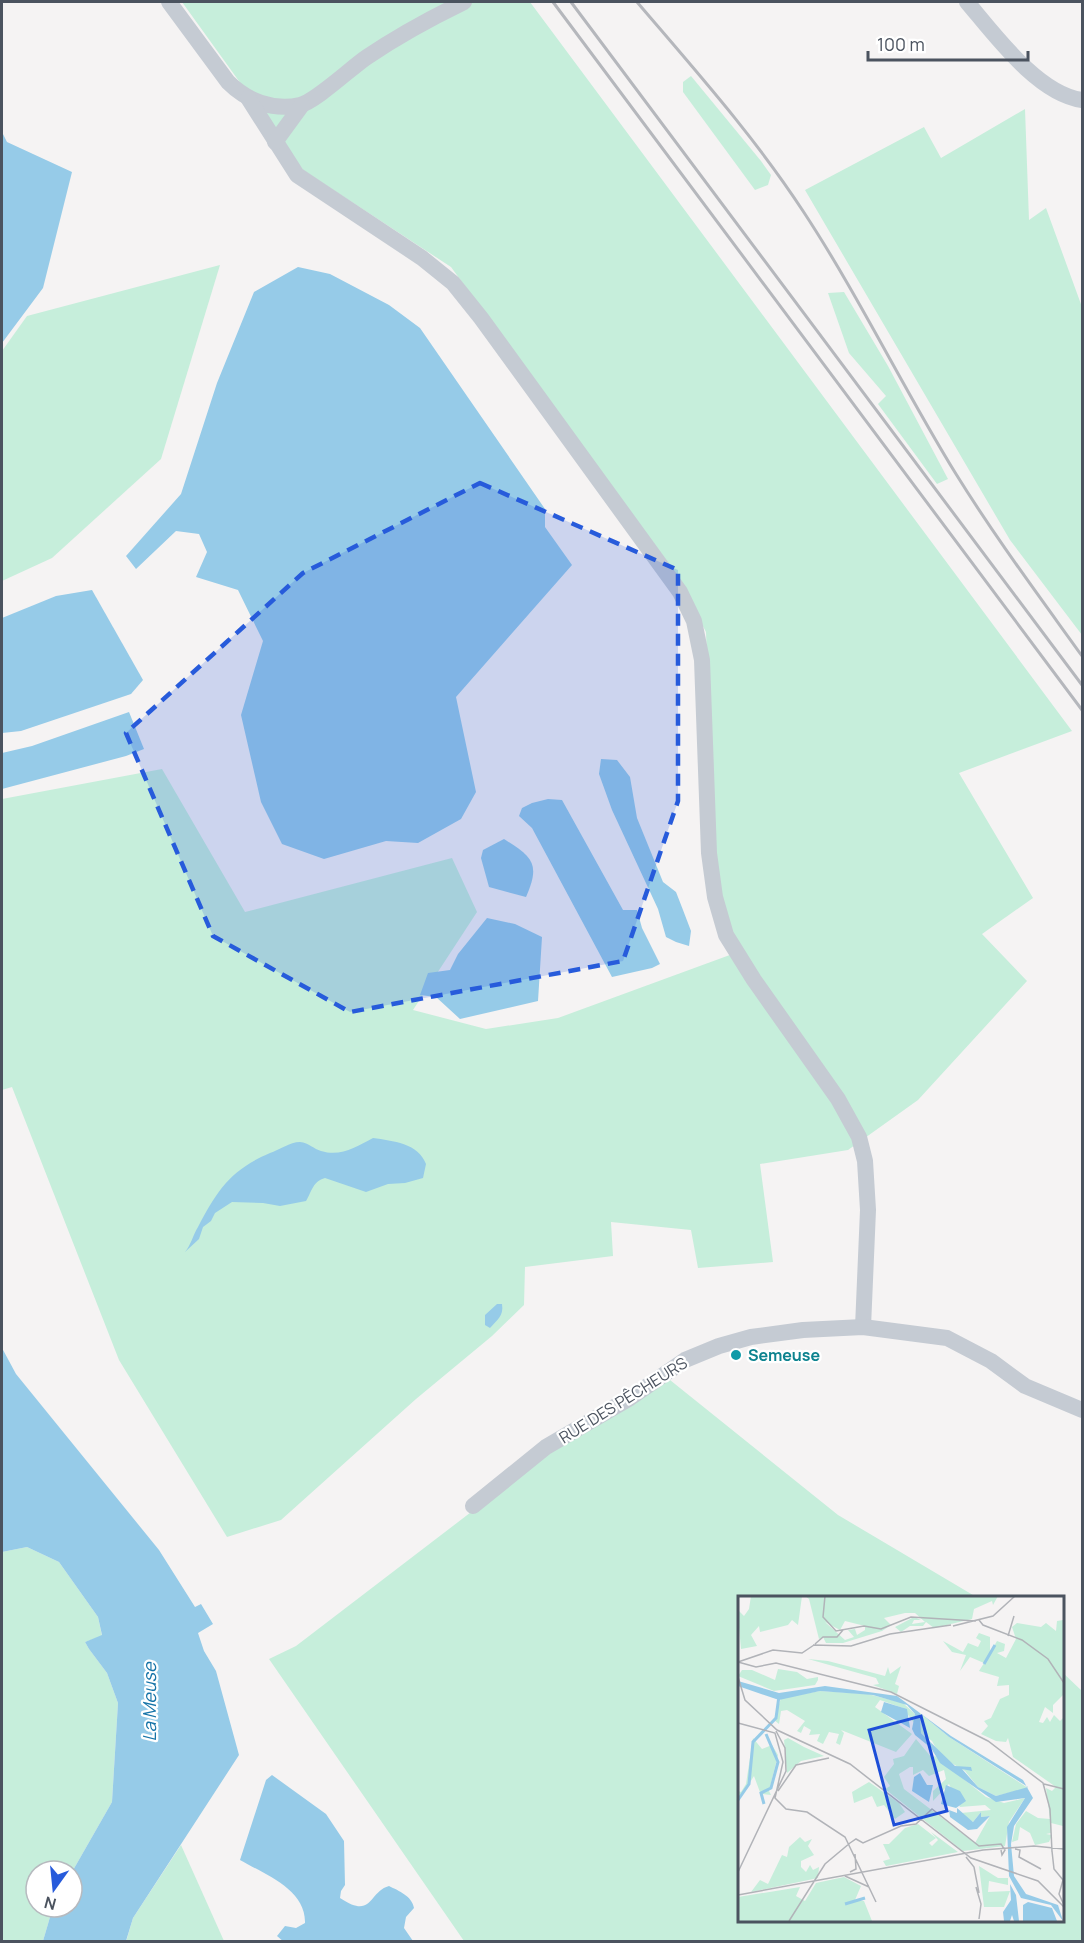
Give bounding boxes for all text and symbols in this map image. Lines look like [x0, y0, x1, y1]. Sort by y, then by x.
scale bar [868, 24, 1028, 62]
text: 100 m [877, 32, 925, 56]
place label: Semeuse [748, 1344, 820, 1366]
marker: Semeuse [729, 1348, 743, 1362]
street label: RUE DES PÊCHEURS [555, 1352, 691, 1448]
inset map [738, 1596, 1063, 1922]
water label: La Meuse [137, 1661, 161, 1742]
north arrow [24, 1859, 84, 1919]
text: N [42, 1891, 59, 1916]

